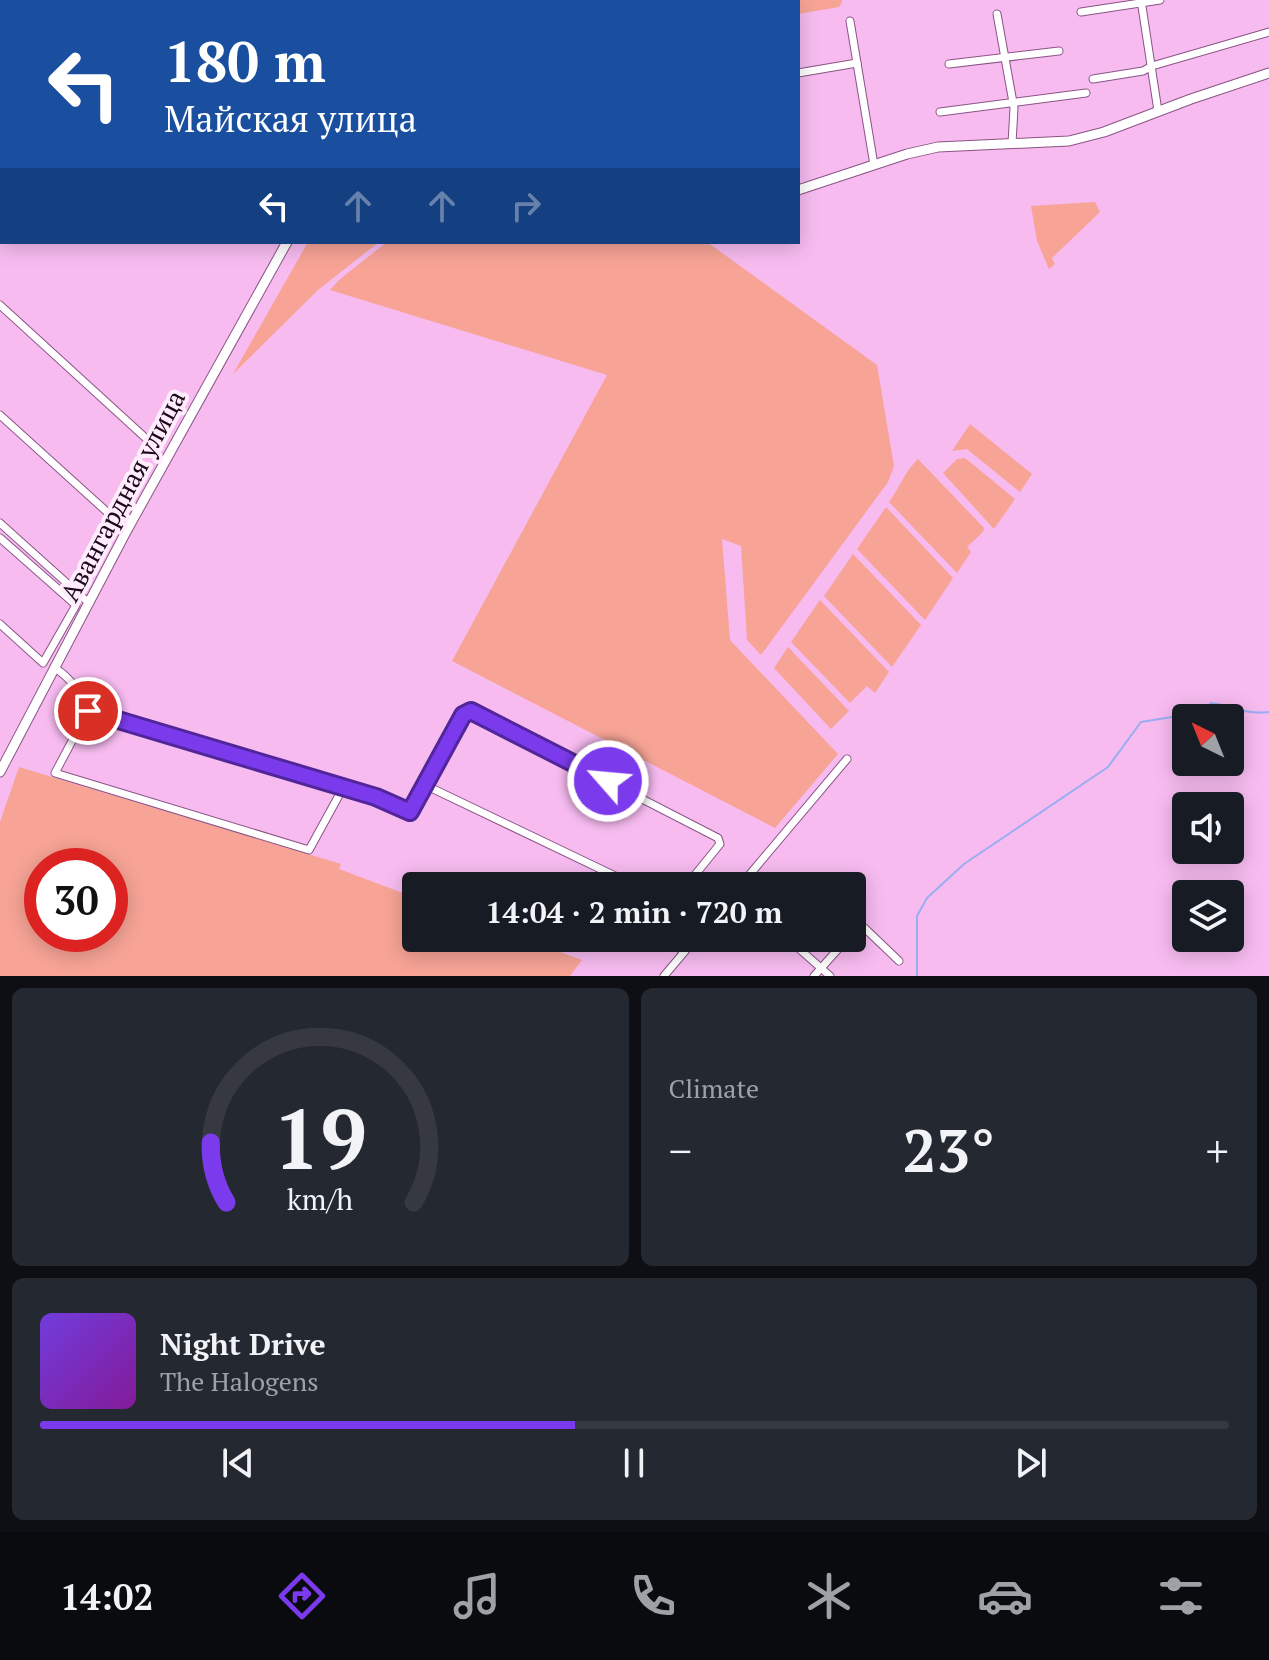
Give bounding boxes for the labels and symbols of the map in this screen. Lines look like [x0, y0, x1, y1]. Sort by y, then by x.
street label: Авангардная улица [52, 384, 192, 607]
pin [54, 677, 122, 745]
north arrow [1172, 704, 1244, 776]
position arrow [566, 739, 650, 823]
speed limit sign: 30 [24, 848, 128, 952]

